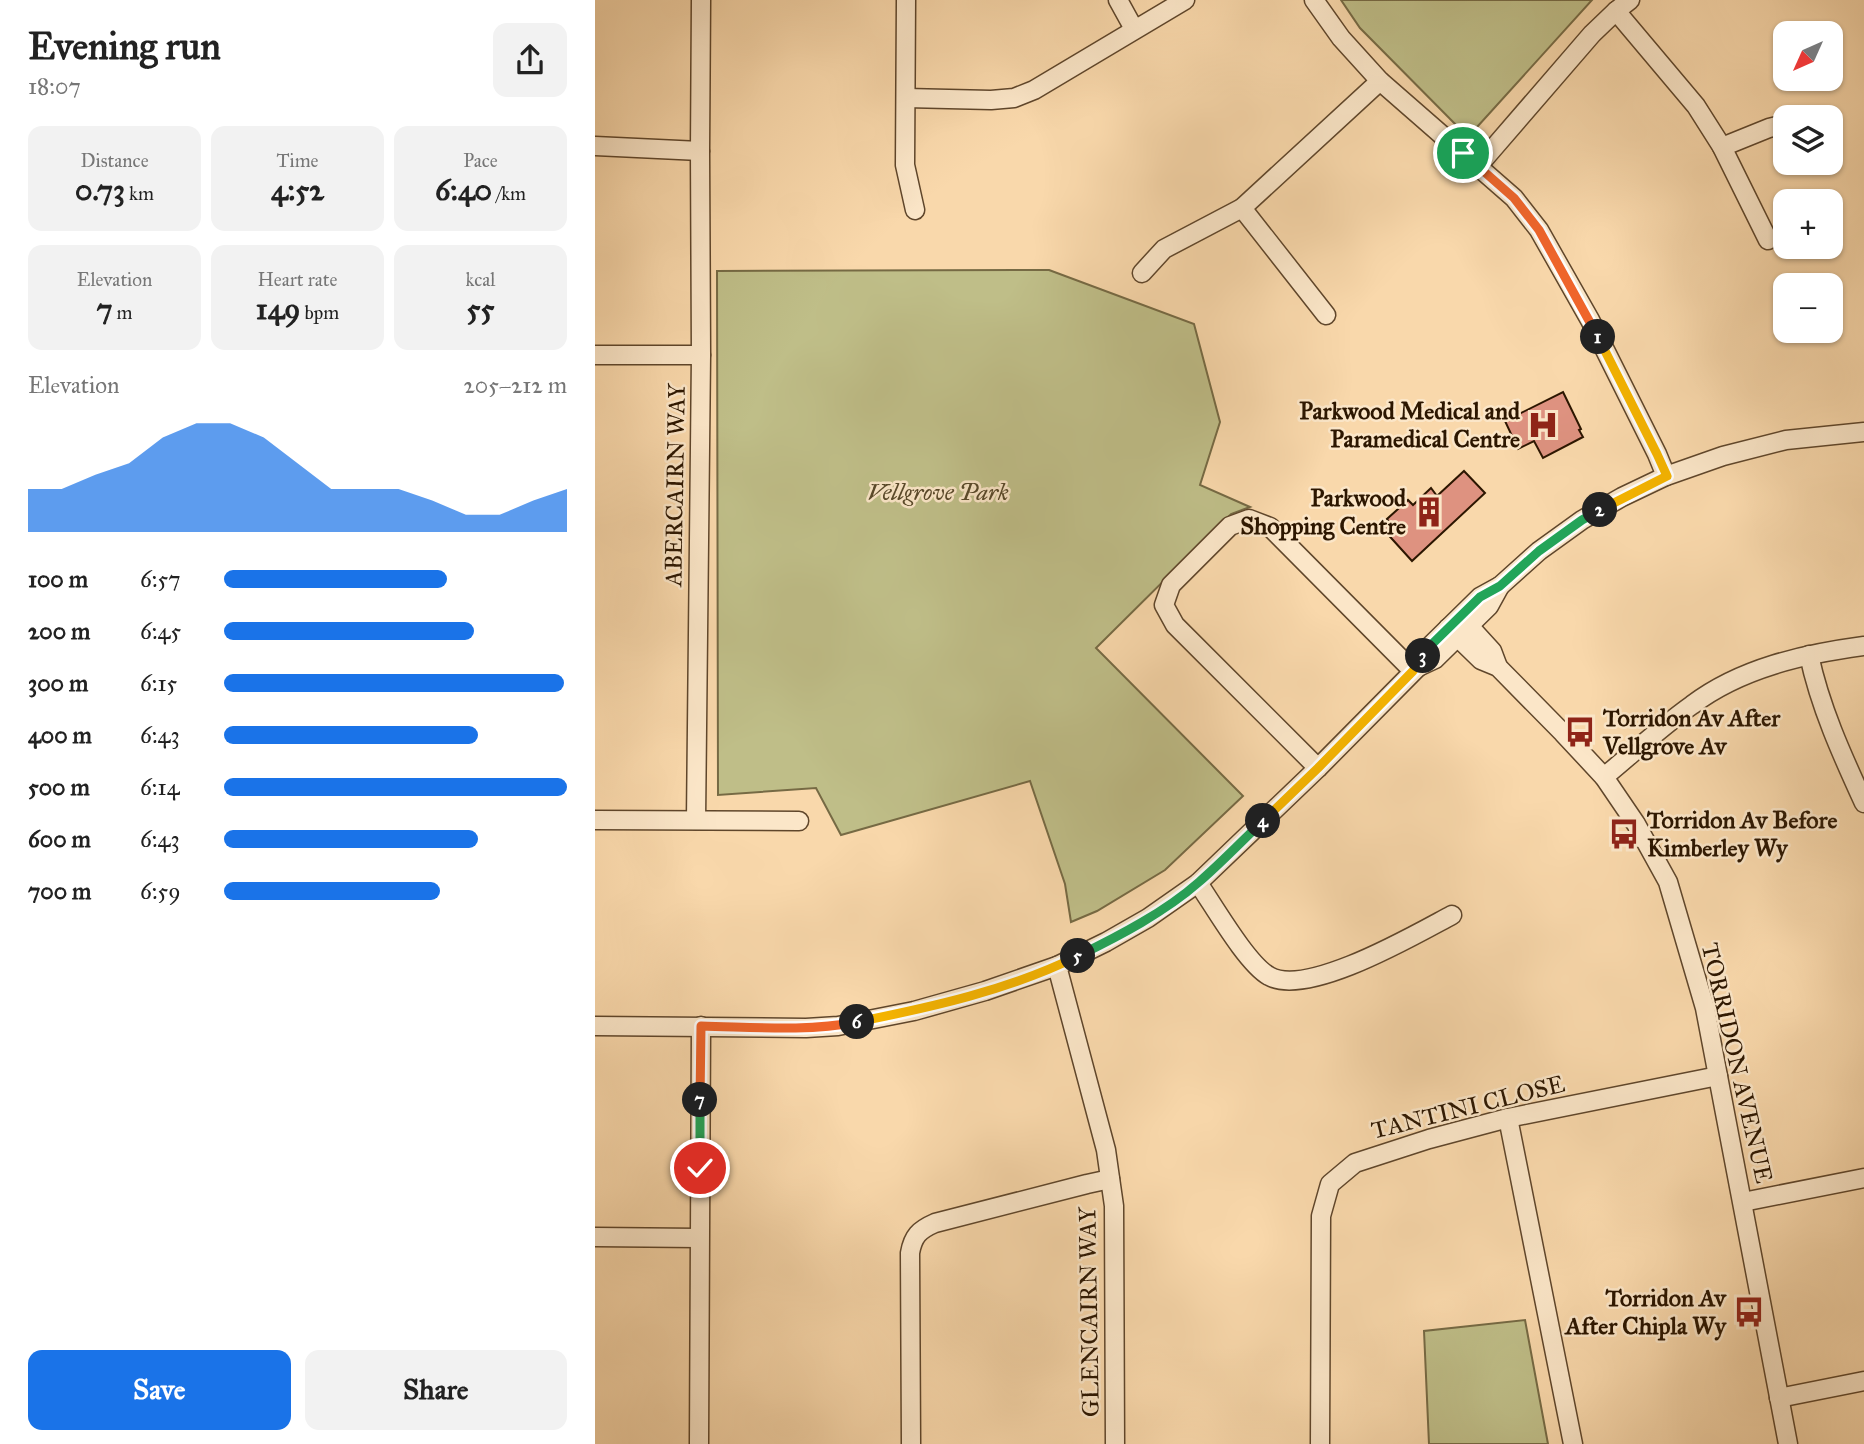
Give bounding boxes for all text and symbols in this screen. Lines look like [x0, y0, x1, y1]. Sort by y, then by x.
north arrow [1773, 21, 1843, 91]
map controls [1773, 21, 1843, 343]
text: Evening run [28, 23, 221, 69]
button: share [493, 23, 567, 97]
text: 18:07 [28, 72, 81, 100]
button: layers [1773, 105, 1843, 175]
pin [1433, 123, 1493, 183]
icon: arrive [1444, 134, 1482, 172]
text: Distance [80, 149, 149, 172]
text: Time [276, 149, 319, 172]
text: Pace [463, 149, 498, 172]
text: 0.73 [75, 172, 125, 208]
text: 4:52 [271, 172, 324, 208]
text: 6:40 [435, 172, 492, 208]
text: km [125, 182, 154, 205]
text: /km [492, 182, 526, 205]
button: + [1773, 189, 1843, 259]
text: Elevation [77, 268, 152, 291]
text: Heart rate [258, 268, 337, 291]
text: kcal [466, 268, 495, 291]
button: − [1773, 273, 1843, 343]
text: 7 [96, 291, 112, 327]
text: 149 [256, 291, 300, 327]
text: 55 [467, 291, 494, 327]
text: m [112, 301, 133, 324]
text: bpm [300, 301, 339, 324]
pin: 1 [1581, 320, 1615, 354]
text: 1 [1594, 325, 1601, 348]
text: Elevation [28, 371, 119, 399]
text: 205–212 m [463, 371, 567, 399]
street label: ABERCAIRN WAY [658, 382, 692, 588]
place label: Parkwood Medical and Paramedical Centre [1299, 396, 1521, 454]
hospital icon: Parkwood Medical and Paramedical Centre [1526, 408, 1560, 442]
park label: Vellgrove Park [867, 477, 1009, 507]
place label: Parkwood Shopping Centre [1240, 483, 1407, 541]
pin: 2 [1583, 492, 1618, 528]
building icon: Parkwood Shopping Centre [1412, 495, 1446, 529]
text: 2 [1595, 498, 1604, 521]
text: 100 m [28, 565, 88, 593]
text: 6:57 [140, 565, 181, 593]
text: 200 m [28, 617, 90, 645]
text: 6:45 [140, 617, 181, 645]
pin: 3 [1405, 638, 1441, 674]
text: 3 [1419, 644, 1426, 667]
text: 300 m [28, 669, 88, 697]
text: 6:15 [140, 669, 177, 697]
place label: Torridon Av After Vellgrove Av [1602, 703, 1781, 761]
bus stop icon: Torridon Av After Vellgrove Av [1563, 715, 1597, 749]
text: 400 m [28, 721, 92, 749]
text: 6:43 [140, 721, 180, 749]
text: 500 m [28, 773, 90, 801]
text: 6:14 [140, 773, 180, 801]
pin: 4 [1245, 804, 1281, 838]
place label: Torridon Av Before Kimberley Wy [1646, 805, 1837, 863]
text: 4 [1257, 809, 1268, 832]
bus stop icon: Torridon Av Before Kimberley Wy [1607, 817, 1641, 851]
text: 600 m [28, 825, 91, 853]
text: 6:43 [140, 825, 180, 853]
text: 700 m [28, 877, 91, 905]
text: 6:59 [140, 877, 181, 905]
pin: 5 [1061, 939, 1095, 974]
street label: TORRIDON AVENUE [1695, 940, 1779, 1186]
text: 5 [1073, 944, 1082, 967]
pin: 6 [839, 1004, 875, 1040]
text: 6 [852, 1010, 861, 1033]
street label: TANTINI CLOSE [1368, 1068, 1568, 1146]
pin: 7 [683, 1082, 717, 1118]
text: 7 [694, 1088, 705, 1111]
pin [670, 1138, 730, 1198]
icon: check [681, 1149, 719, 1187]
street label: GLENCAIRN WAY [1072, 1206, 1106, 1417]
place label: Torridon Av After Chipla Wy [1563, 1283, 1728, 1341]
bus stop icon: Torridon Av After Chipla Wy [1732, 1295, 1766, 1329]
button: Save [28, 1350, 291, 1430]
button: Share [305, 1350, 567, 1430]

